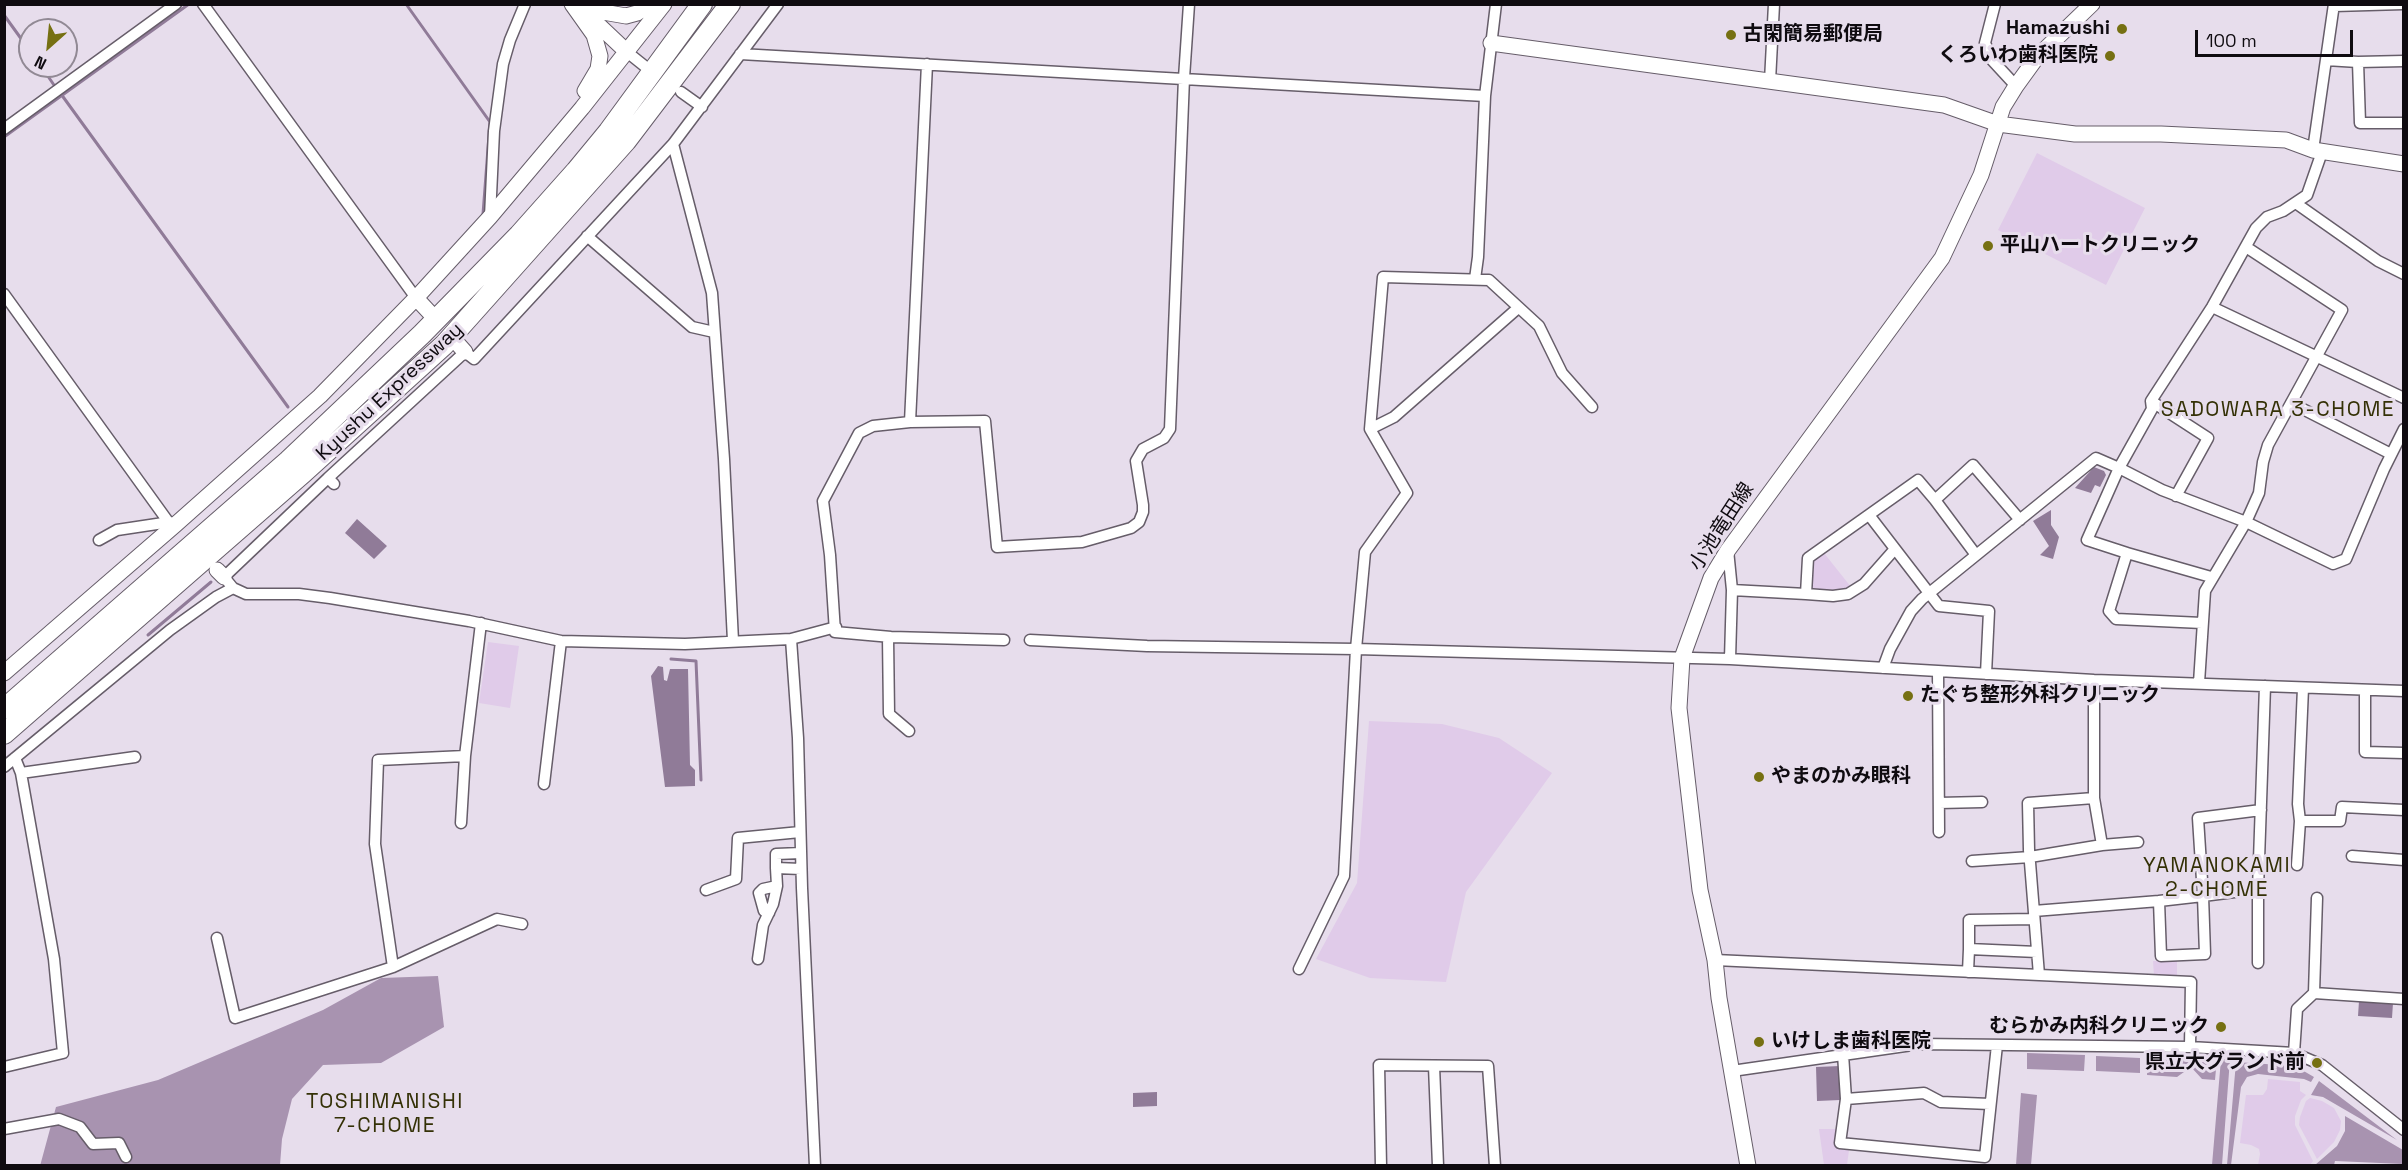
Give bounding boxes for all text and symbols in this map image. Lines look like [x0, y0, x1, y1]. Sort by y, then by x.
place label: Hamazushi [2006, 17, 2110, 41]
north arrow [18, 18, 78, 78]
scale bar [2198, 18, 2356, 56]
marker: Hamazushi [2115, 22, 2129, 36]
place label: 古閑簡易郵便局 [1743, 23, 1883, 47]
marker: 古閑簡易郵便局 [1724, 28, 1738, 42]
text: 100 m [2206, 29, 2257, 52]
place label: くろいわ歯科医院 [1938, 44, 2098, 68]
marker: くろいわ歯科医院 [2103, 49, 2117, 63]
text: N [31, 51, 50, 74]
place label: 平山ハートクリニック [2000, 234, 2200, 258]
marker: 平山ハートクリニック [1981, 239, 1995, 253]
street label: Kyushu Expressway [312, 318, 468, 466]
district label: SADOWARA 3-CHOME [2161, 397, 2395, 423]
street label: 小池竜田線 [1685, 479, 1759, 575]
place label: たぐち整形外科クリニック [1920, 684, 2160, 708]
marker: たぐち整形外科クリニック [1901, 689, 1915, 703]
place label: やまのかみ眼科 [1771, 765, 1911, 789]
marker: やまのかみ眼科 [1752, 770, 1766, 784]
district label: YAMANOKAMI 2-CHOME [2143, 853, 2291, 903]
place label: むらかみ内科クリニック [1989, 1015, 2209, 1039]
marker: むらかみ内科クリニック [2214, 1020, 2228, 1034]
place label: いけしま歯科医院 [1771, 1030, 1931, 1054]
marker: いけしま歯科医院 [1752, 1035, 1766, 1049]
place label: 県立大グランド前 [2145, 1051, 2305, 1075]
marker: 県立大グランド前 [2310, 1056, 2324, 1070]
district label: TOSHIMANISHI 7-CHOME [306, 1089, 464, 1139]

